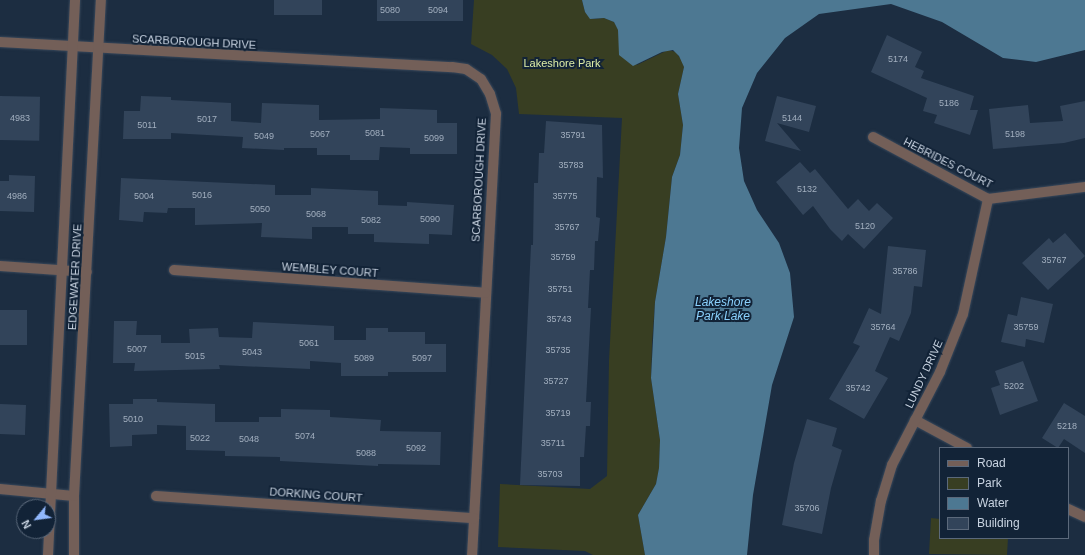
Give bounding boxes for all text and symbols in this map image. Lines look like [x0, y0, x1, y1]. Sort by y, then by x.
house number: 5080 [380, 5, 400, 15]
house number: 5094 [428, 5, 448, 15]
street label: SCARBOROUGH DRIVE [132, 32, 256, 52]
house number: 5174 [888, 54, 908, 64]
park label: Lakeshore Park [523, 56, 601, 70]
house number: 5186 [939, 98, 959, 108]
house number: 4983 [10, 113, 30, 123]
house number: 5144 [782, 113, 802, 123]
house number: 5017 [197, 114, 217, 124]
street label: SCARBOROUGH DRIVE [469, 118, 489, 242]
house number: 5011 [137, 120, 157, 130]
house number: 5081 [365, 128, 385, 138]
house number: 5067 [310, 129, 330, 139]
house number: 5198 [1005, 129, 1025, 139]
house number: 35791 [560, 130, 586, 140]
house number: 5049 [254, 131, 274, 141]
house number: 5099 [424, 133, 444, 143]
street label: HEBRIDES COURT [901, 135, 995, 191]
house number: 35783 [558, 160, 584, 170]
house number: 5132 [797, 184, 817, 194]
house number: 5016 [192, 190, 212, 200]
house number: 4986 [7, 191, 27, 201]
house number: 5004 [134, 191, 154, 201]
house number: 35775 [552, 191, 578, 201]
house number: 5050 [250, 204, 270, 214]
house number: 5068 [306, 209, 326, 219]
house number: 5090 [420, 214, 440, 224]
house number: 5082 [361, 215, 381, 225]
house number: 5120 [855, 221, 875, 231]
house number: 35767 [554, 222, 580, 232]
street label: EDGEWATER DRIVE [66, 224, 84, 330]
house number: 35759 [550, 252, 576, 262]
house number: 35767 [1041, 255, 1067, 265]
street label: WEMBLEY COURT [281, 260, 379, 280]
house number: 35786 [892, 266, 918, 276]
house number: 35751 [547, 284, 573, 294]
water label: Lakeshore Park Lake [695, 296, 751, 324]
house number: 35743 [546, 314, 572, 324]
house number: 35764 [870, 322, 896, 332]
house number: 35759 [1013, 322, 1039, 332]
house number: 5061 [299, 338, 319, 348]
street label: LUNDY DRIVE [902, 338, 946, 410]
house number: 5007 [127, 344, 147, 354]
house number: 35735 [545, 345, 571, 355]
house number: 5043 [242, 347, 262, 357]
house number: 5015 [185, 351, 205, 361]
house number: 5089 [354, 353, 374, 363]
house number: 5097 [412, 353, 432, 363]
house number: 35727 [543, 376, 569, 386]
house number: 5202 [1004, 381, 1024, 391]
house number: 35742 [845, 383, 871, 393]
house number: 35719 [545, 408, 571, 418]
house number: 5010 [123, 414, 143, 424]
house number: 5218 [1057, 421, 1077, 431]
house number: 5074 [295, 431, 315, 441]
house number: 5022 [190, 433, 210, 443]
house number: 5048 [239, 434, 259, 444]
house number: 35711 [541, 438, 565, 448]
house number: 5092 [406, 443, 426, 453]
legend [939, 447, 1069, 539]
house number: 5088 [356, 448, 376, 458]
text: Road [977, 456, 1006, 470]
house number: 35703 [537, 469, 563, 479]
text: Park [977, 476, 1002, 490]
street label: DORKING COURT [269, 485, 363, 505]
text: Water [977, 496, 1009, 510]
north arrow [16, 499, 56, 539]
house number: 35706 [794, 503, 820, 513]
text: Building [977, 516, 1020, 530]
text: N [19, 518, 34, 531]

